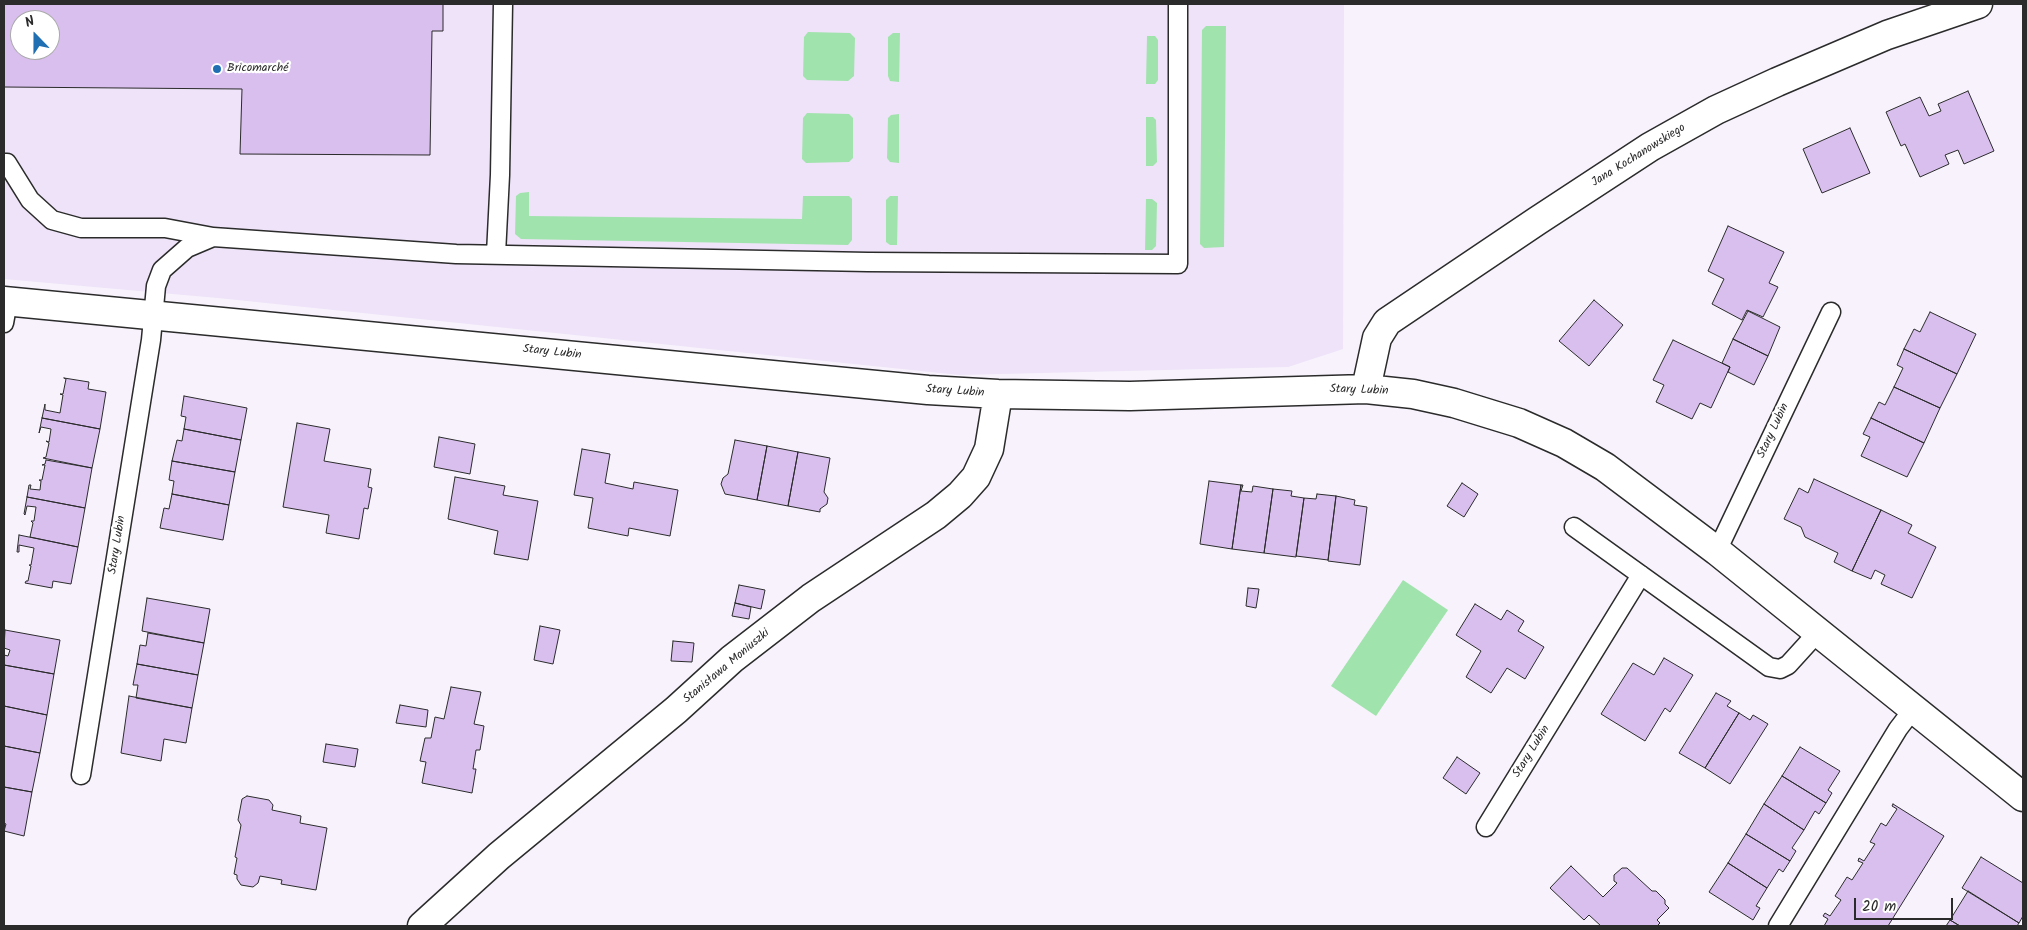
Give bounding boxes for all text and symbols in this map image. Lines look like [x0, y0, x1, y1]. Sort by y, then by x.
north arrow [10, 10, 60, 60]
text: N [22, 10, 38, 34]
place label: Bricomarché [227, 62, 288, 76]
marker: Bricomarché [211, 63, 223, 75]
street label: Jana Kochanowskiego [1589, 121, 1689, 191]
street label: Stary Lubin [522, 343, 582, 363]
street label: Stary Lubin [925, 383, 985, 401]
street label: Stary Lubin [1329, 383, 1389, 399]
street label: Stary Lubin [1755, 401, 1793, 461]
street label: Stary Lubin [106, 515, 130, 575]
street label: Stanisława Moniuszki [681, 627, 773, 707]
street label: Stary Lubin [1510, 723, 1554, 781]
scale bar [1857, 888, 1956, 920]
text: 20 m [1862, 895, 1896, 919]

